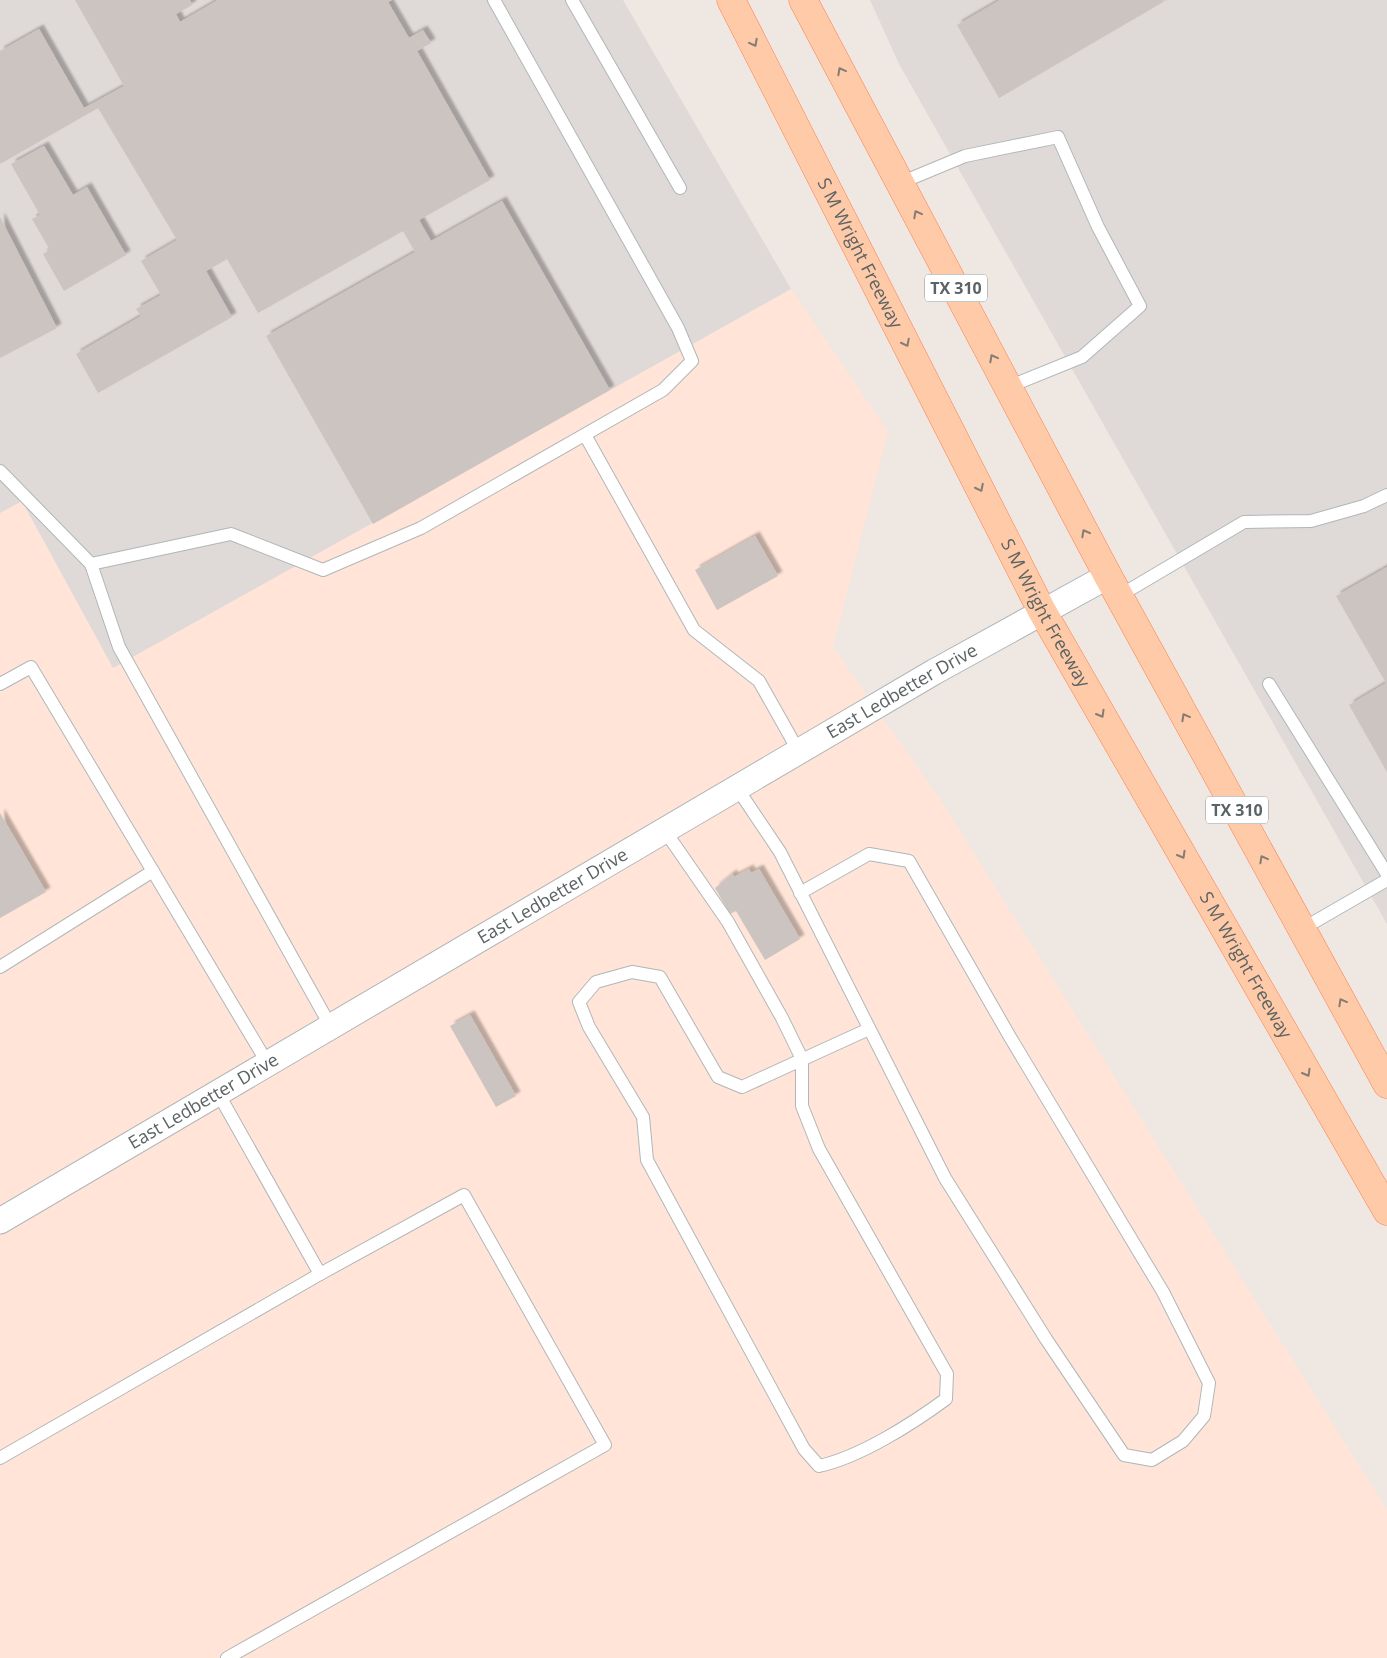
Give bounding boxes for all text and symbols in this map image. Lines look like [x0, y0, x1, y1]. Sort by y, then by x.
one-way arrow [748, 38, 758, 47]
one-way arrow [837, 67, 847, 76]
street label: S M Wright Freeway [812, 173, 909, 333]
one-way arrow [913, 211, 923, 220]
road number: TX 310 [925, 274, 987, 302]
one-way arrow [900, 338, 911, 347]
one-way arrow [989, 354, 999, 363]
one-way arrow [974, 483, 984, 492]
one-way arrow [1081, 529, 1091, 538]
street label: S M Wright Freeway [996, 534, 1097, 692]
street label: East Ledbetter Drive [822, 638, 981, 744]
one-way arrow [1095, 709, 1105, 718]
one-way arrow [1182, 713, 1192, 722]
road number: TX 310 [1206, 796, 1268, 824]
street label: East Ledbetter Drive [473, 842, 632, 949]
one-way arrow [1176, 850, 1186, 859]
one-way arrow [1260, 856, 1270, 865]
street label: S M Wright Freeway [1195, 887, 1299, 1043]
one-way arrow [1338, 998, 1348, 1007]
street label: East Ledbetter Drive [123, 1047, 283, 1154]
one-way arrow [1301, 1067, 1311, 1076]

